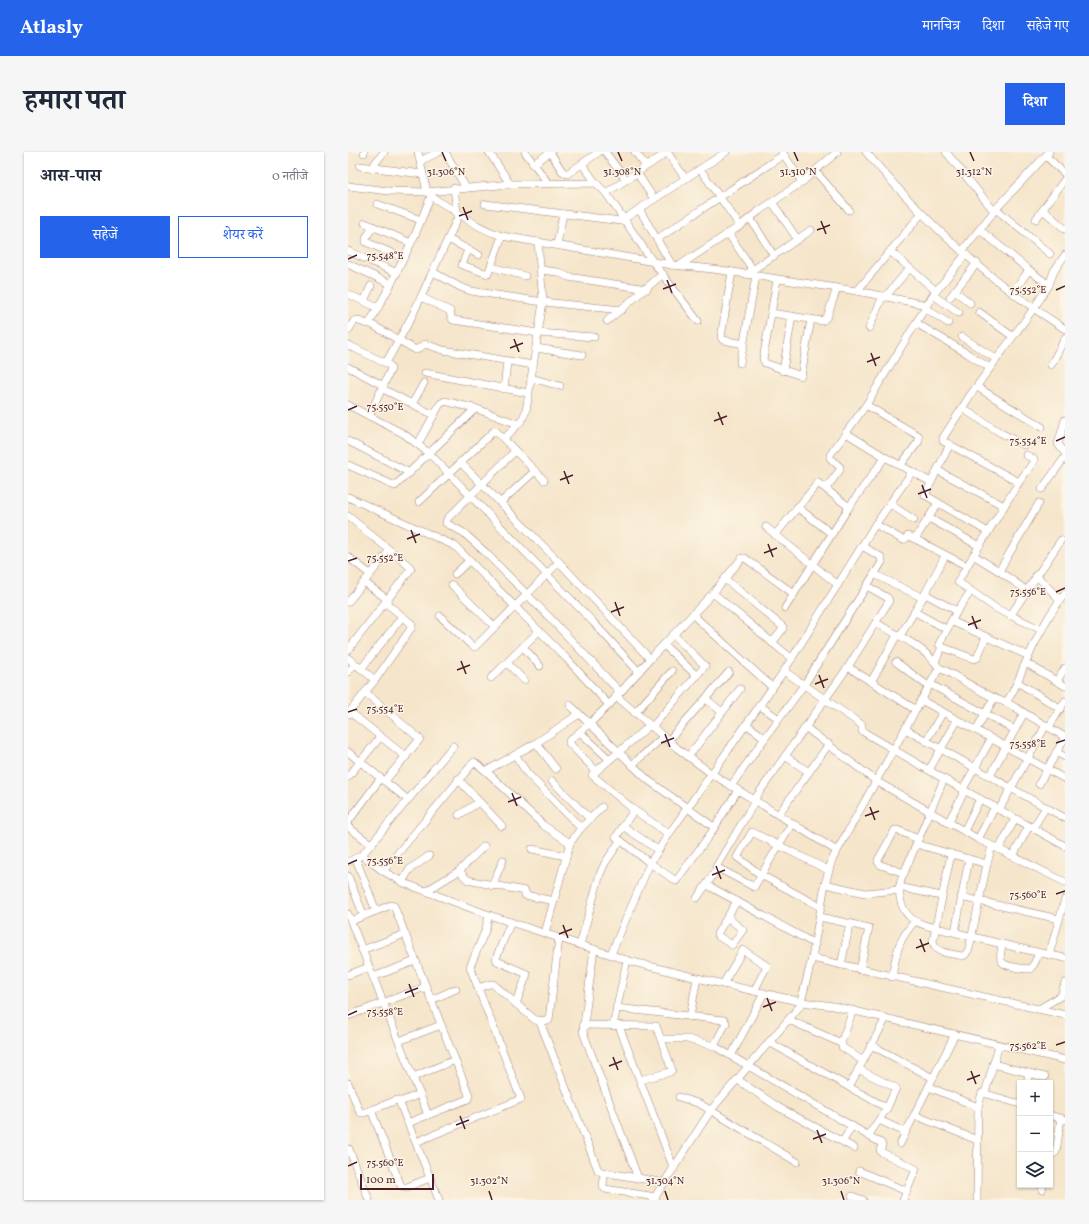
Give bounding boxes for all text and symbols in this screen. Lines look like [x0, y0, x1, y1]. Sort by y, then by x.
text: Atlasly [20, 15, 83, 41]
text: मानचित्र [922, 17, 960, 36]
text: दिशा [982, 17, 1004, 36]
text: सहेजे गए [1026, 17, 1069, 36]
text: हमारा पता [24, 82, 125, 121]
button: दिशा [1005, 83, 1065, 125]
text: आस-पास [40, 165, 101, 188]
text: 31.306°N [427, 165, 466, 179]
text: 31.308°N [603, 165, 642, 179]
text: 31.310°N [780, 165, 817, 179]
text: 31.312°N [956, 165, 993, 179]
text: 0 नतीजे [272, 168, 308, 186]
button: सहेजें [40, 216, 170, 258]
button: शेयर करें [178, 216, 308, 258]
text: 75.548°E [366, 249, 404, 263]
text: 75.552°E [1010, 283, 1046, 297]
text: 75.550°E [367, 400, 403, 414]
text: 75.554°E [1010, 434, 1046, 448]
text: 75.552°E [367, 551, 403, 565]
text: 75.556°E [1010, 585, 1046, 599]
text: 75.554°E [367, 702, 403, 716]
text: 75.558°E [1010, 737, 1046, 751]
text: 75.556°E [367, 854, 403, 868]
text: 75.560°E [1009, 888, 1047, 902]
text: 75.558°E [367, 1005, 403, 1019]
text: 75.562°E [1010, 1039, 1046, 1053]
map controls [1017, 1080, 1053, 1188]
button: + [1017, 1080, 1053, 1116]
button: − [1017, 1116, 1053, 1152]
button: layers [1017, 1152, 1053, 1188]
text: 75.560°E [366, 1156, 404, 1170]
scale bar [360, 1172, 434, 1191]
text: 100 m [366, 1173, 396, 1188]
text: 31.302°N [470, 1174, 509, 1188]
text: 31.304°N [646, 1174, 685, 1188]
text: 31.306°N [822, 1174, 861, 1188]

